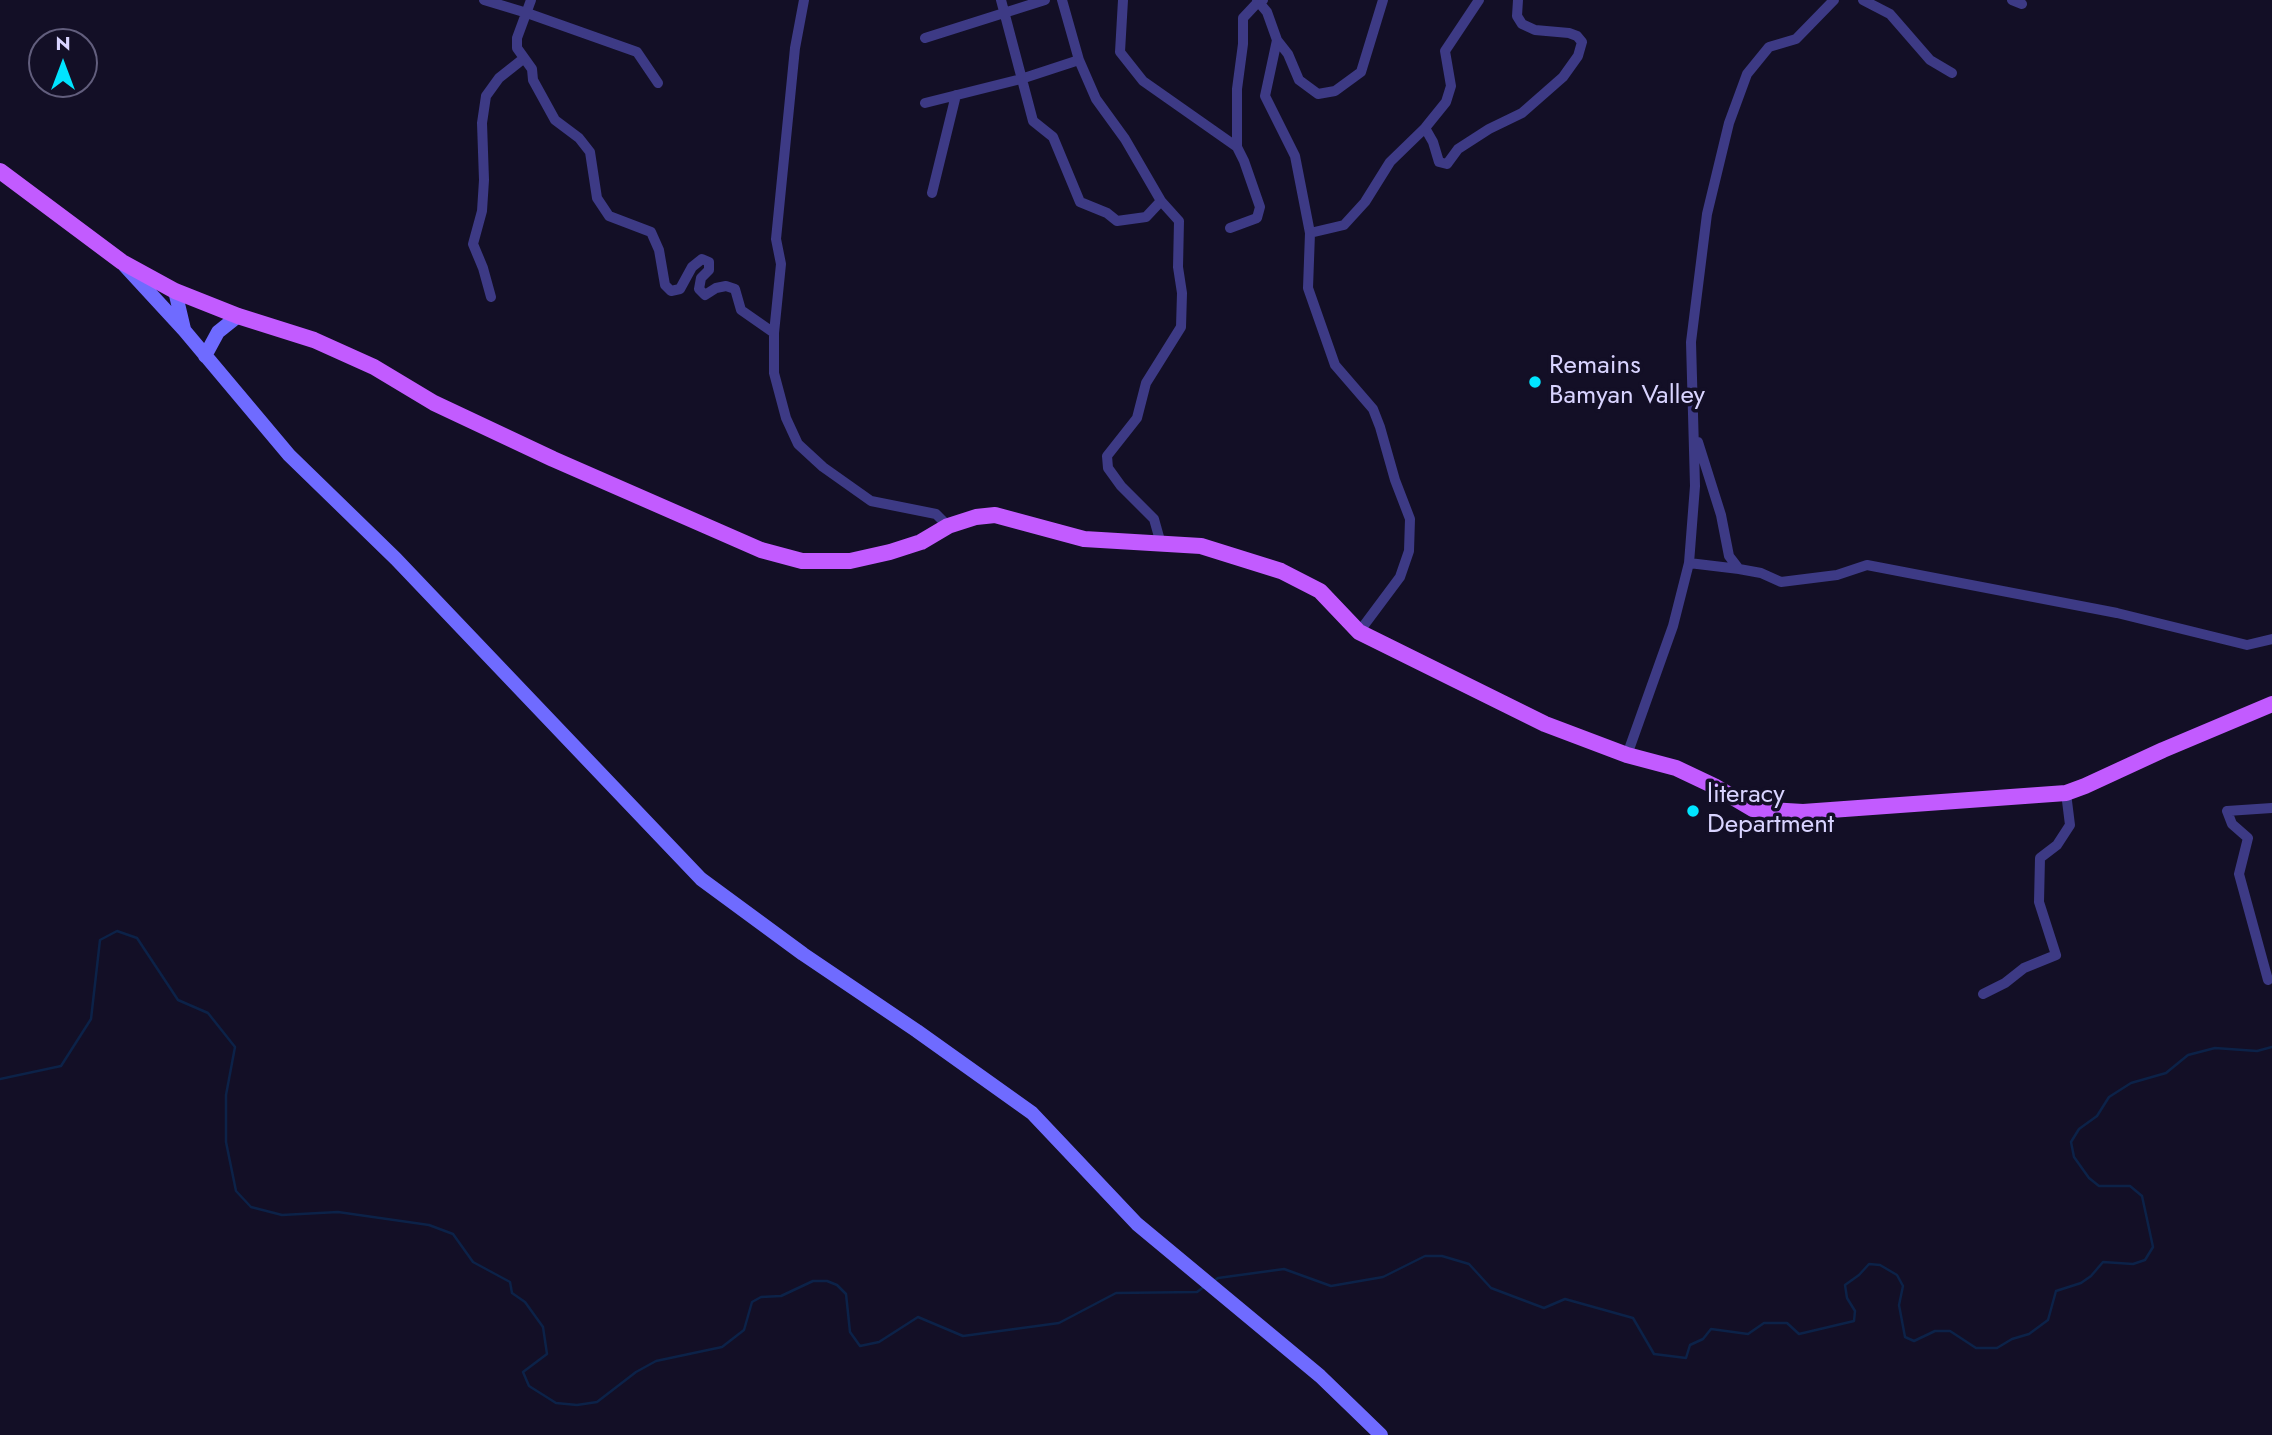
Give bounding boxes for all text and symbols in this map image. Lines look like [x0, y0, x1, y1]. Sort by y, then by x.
north arrow [28, 28, 98, 98]
text: N [55, 30, 71, 57]
place label: Remains Bamyan Valley [1549, 351, 1705, 412]
marker: Remains Bamyan Valley [1527, 374, 1543, 390]
place label: literacy Department [1707, 780, 1834, 842]
marker: literacy Department [1685, 803, 1701, 819]

